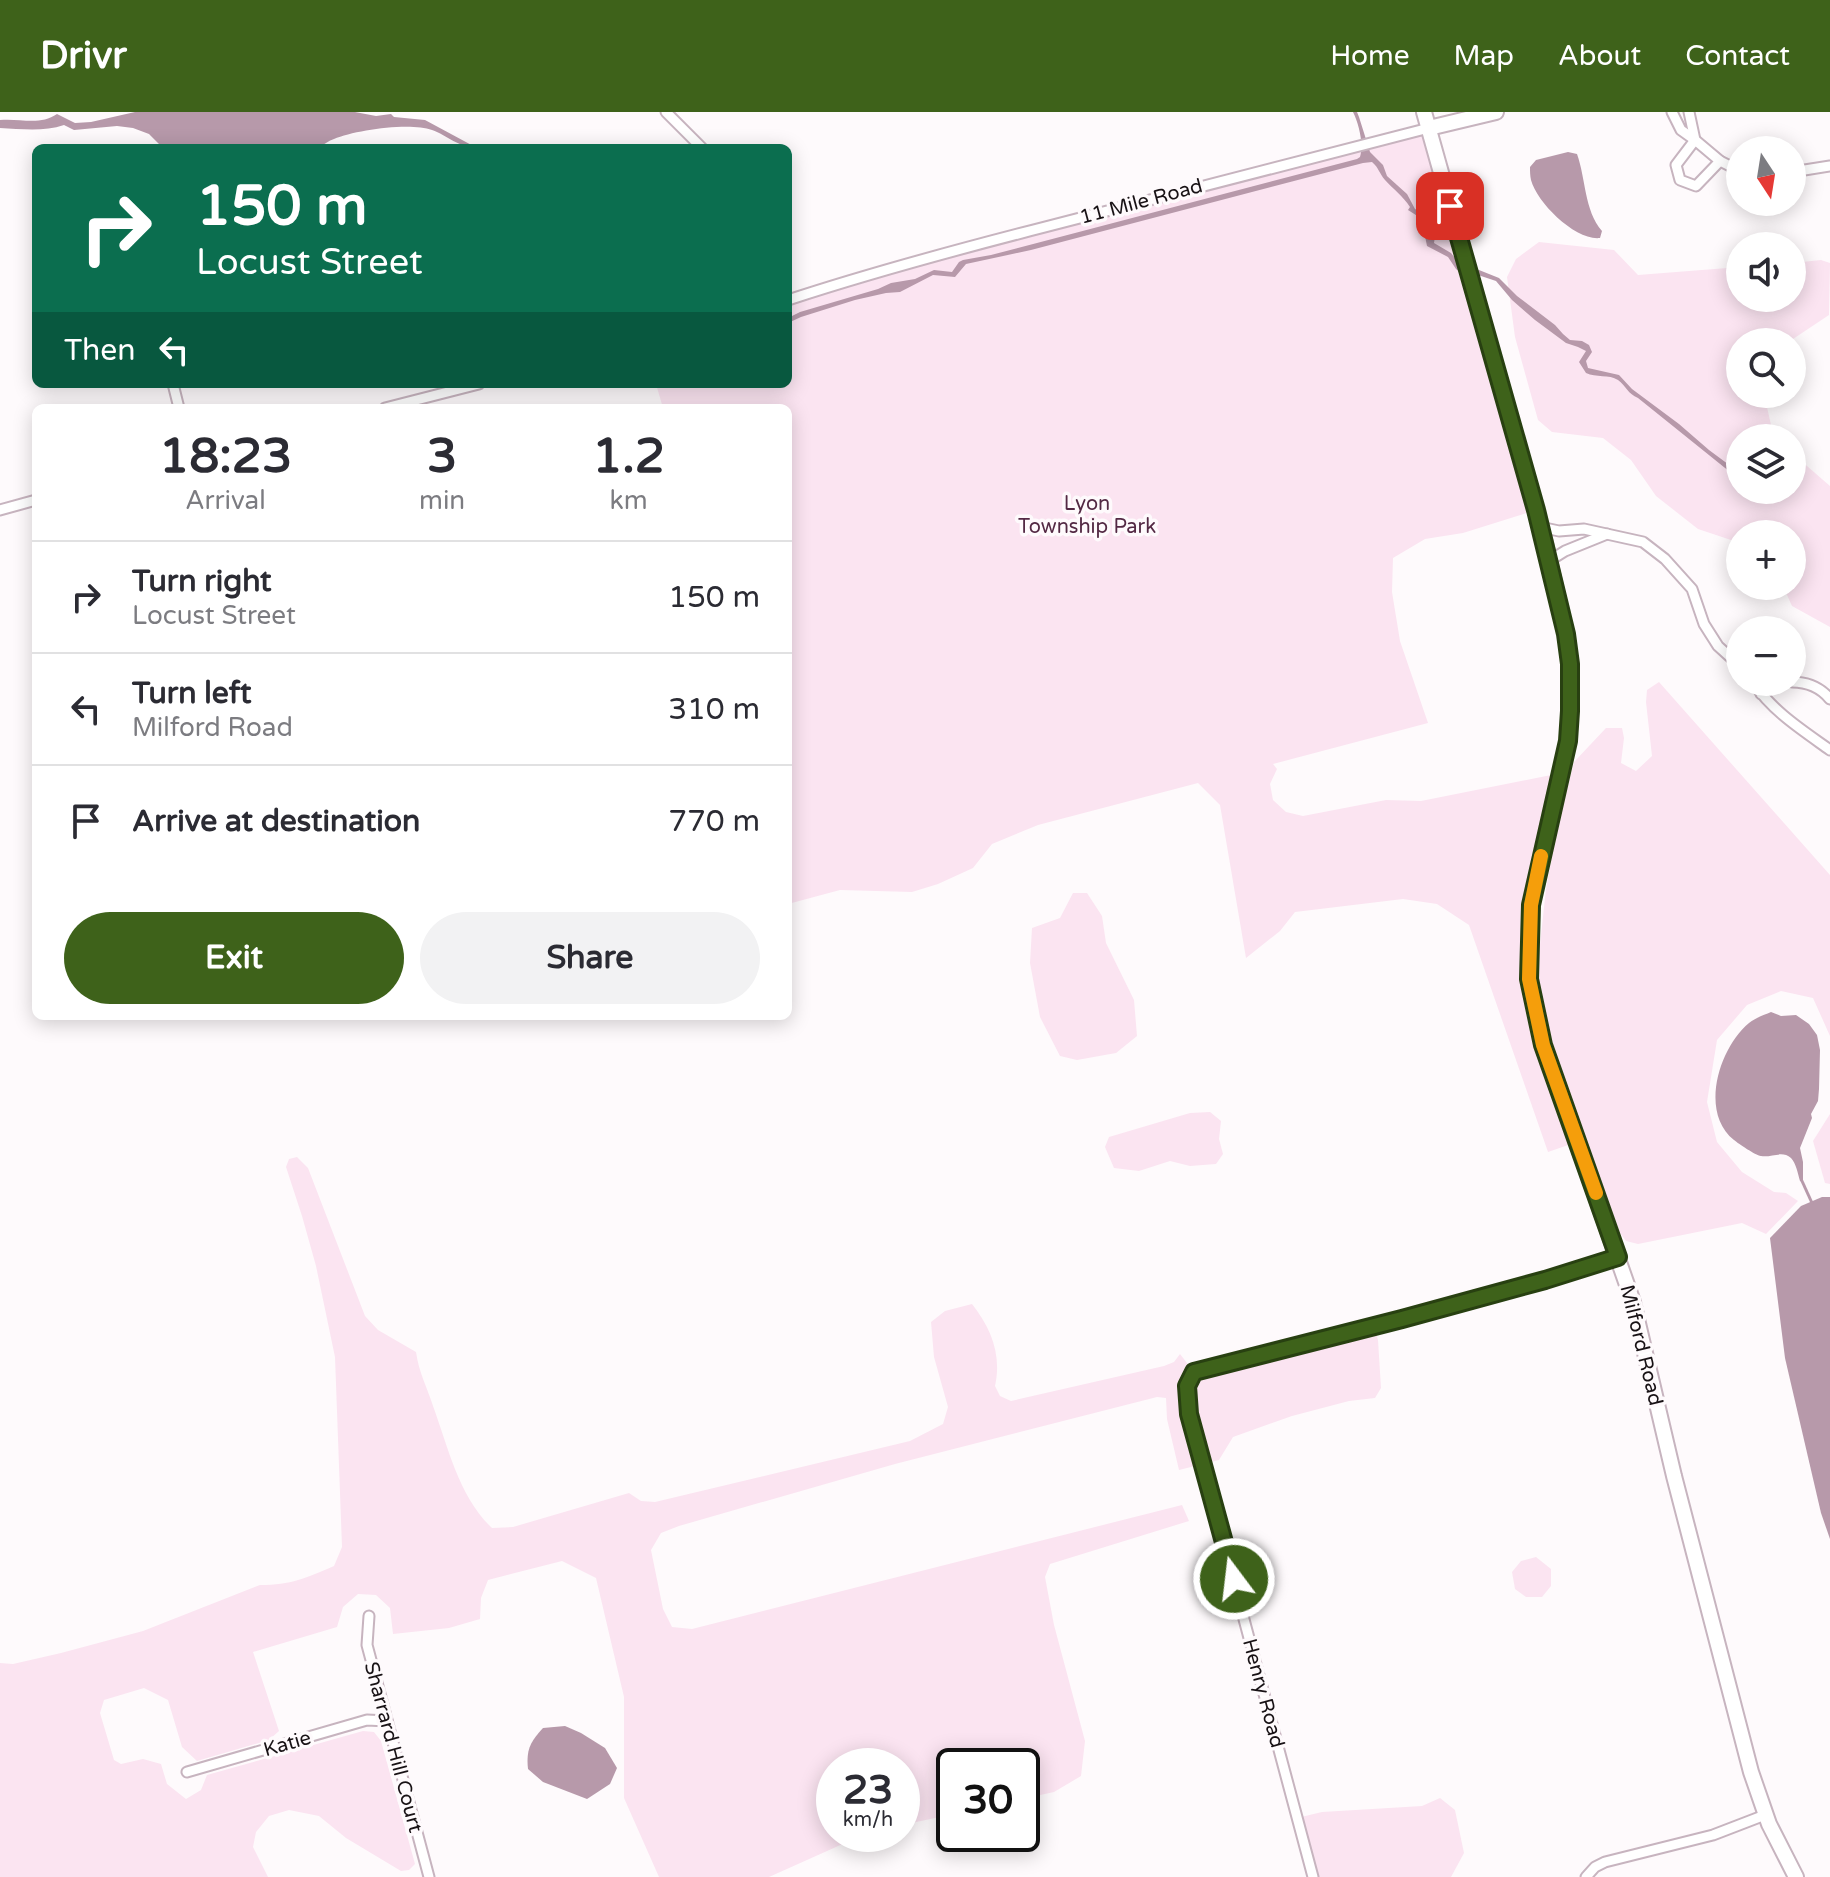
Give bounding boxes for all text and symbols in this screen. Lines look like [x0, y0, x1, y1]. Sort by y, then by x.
text: Drivr [40, 33, 127, 79]
text: Home [1330, 39, 1410, 73]
text: Map [1454, 39, 1514, 73]
text: About [1558, 39, 1641, 73]
text: Contact [1685, 39, 1790, 73]
north arrow [1726, 136, 1806, 216]
map controls [1726, 136, 1806, 696]
pin [1416, 172, 1484, 240]
text: 150 m [196, 173, 367, 240]
street label: 11 Mile Road [1077, 174, 1205, 230]
icon: right [64, 176, 168, 280]
icon: arrive [1428, 184, 1472, 228]
button: sound [1726, 232, 1806, 312]
text: Locust Street [196, 241, 423, 284]
icon: left [152, 328, 196, 372]
button: search [1726, 328, 1806, 408]
text: Then [64, 332, 136, 369]
button: layers [1726, 424, 1806, 504]
text: 18:23 [159, 428, 292, 486]
text: 3 [427, 428, 457, 486]
text: 1.2 [592, 428, 665, 486]
text: Arrival [185, 485, 266, 516]
text: min [419, 485, 465, 516]
text: km [610, 485, 648, 516]
park label: Lyon Township Park [1018, 492, 1156, 539]
button: + [1726, 520, 1806, 600]
text: Turn right [132, 563, 272, 600]
icon: right [64, 575, 108, 619]
text: 150 m [668, 579, 760, 616]
text: Locust Street [132, 600, 296, 631]
button: − [1726, 616, 1806, 696]
text: Turn left [132, 675, 251, 712]
icon: left [64, 687, 108, 731]
text: 310 m [668, 691, 760, 728]
text: Milford Road [132, 712, 293, 743]
icon: arrive [64, 799, 108, 843]
text: Arrive at destination [132, 803, 420, 840]
text: 770 m [668, 803, 760, 840]
button: Exit [64, 912, 404, 1004]
button: Share [420, 912, 760, 1004]
street label: Milford Road [1614, 1282, 1668, 1408]
position arrow [1192, 1537, 1276, 1621]
street label: Henry Road [1237, 1636, 1289, 1751]
street label: Sharrard Hill Court [359, 1659, 427, 1836]
street label: Katie [261, 1726, 314, 1762]
speed limit sign: 30 [936, 1748, 1040, 1852]
text: 23 [843, 1766, 893, 1814]
text: km/h [843, 1808, 893, 1832]

